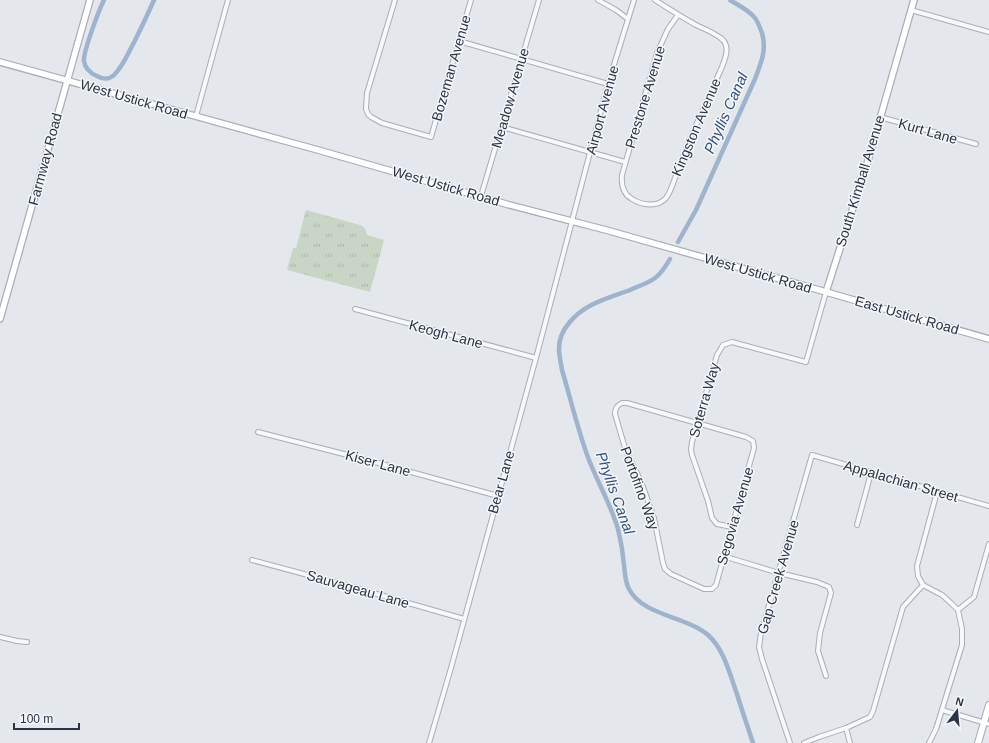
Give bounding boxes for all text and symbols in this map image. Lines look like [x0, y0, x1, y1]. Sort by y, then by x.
street label: Bozeman Avenue [428, 13, 474, 123]
street label: Prestone Avenue [622, 44, 668, 150]
street label: Meadow Avenue [488, 46, 532, 150]
street label: Airport Avenue [582, 63, 622, 156]
water label: Phyllis Canal [700, 69, 751, 156]
street label: Kingston Avenue [668, 75, 724, 178]
street label: West Ustick Road [78, 76, 190, 122]
street label: Farmway Road [25, 111, 65, 207]
street label: South Kimball Avenue [832, 113, 888, 249]
street label: Kurt Lane [897, 115, 960, 147]
street label: West Ustick Road [390, 163, 502, 209]
street label: West Ustick Road [702, 250, 814, 296]
street label: East Ustick Road [853, 293, 961, 337]
street label: Keogh Lane [407, 316, 485, 352]
street label: Soterra Way [686, 361, 722, 439]
street label: Portofino Way [618, 444, 662, 532]
street label: Kiser Lane [344, 447, 413, 479]
street label: Bear Lane [484, 449, 518, 515]
water label: Phyllis Canal [593, 449, 639, 537]
street label: Appalachian Street [842, 457, 960, 505]
street label: Segovia Avenue [713, 465, 757, 567]
street label: Gap Creek Avenue [754, 518, 802, 636]
street label: Sauvageau Lane [305, 567, 411, 611]
north arrow [937, 691, 977, 731]
text: N [954, 695, 965, 708]
scale bar [14, 705, 79, 731]
text: 100 m [20, 712, 53, 726]

